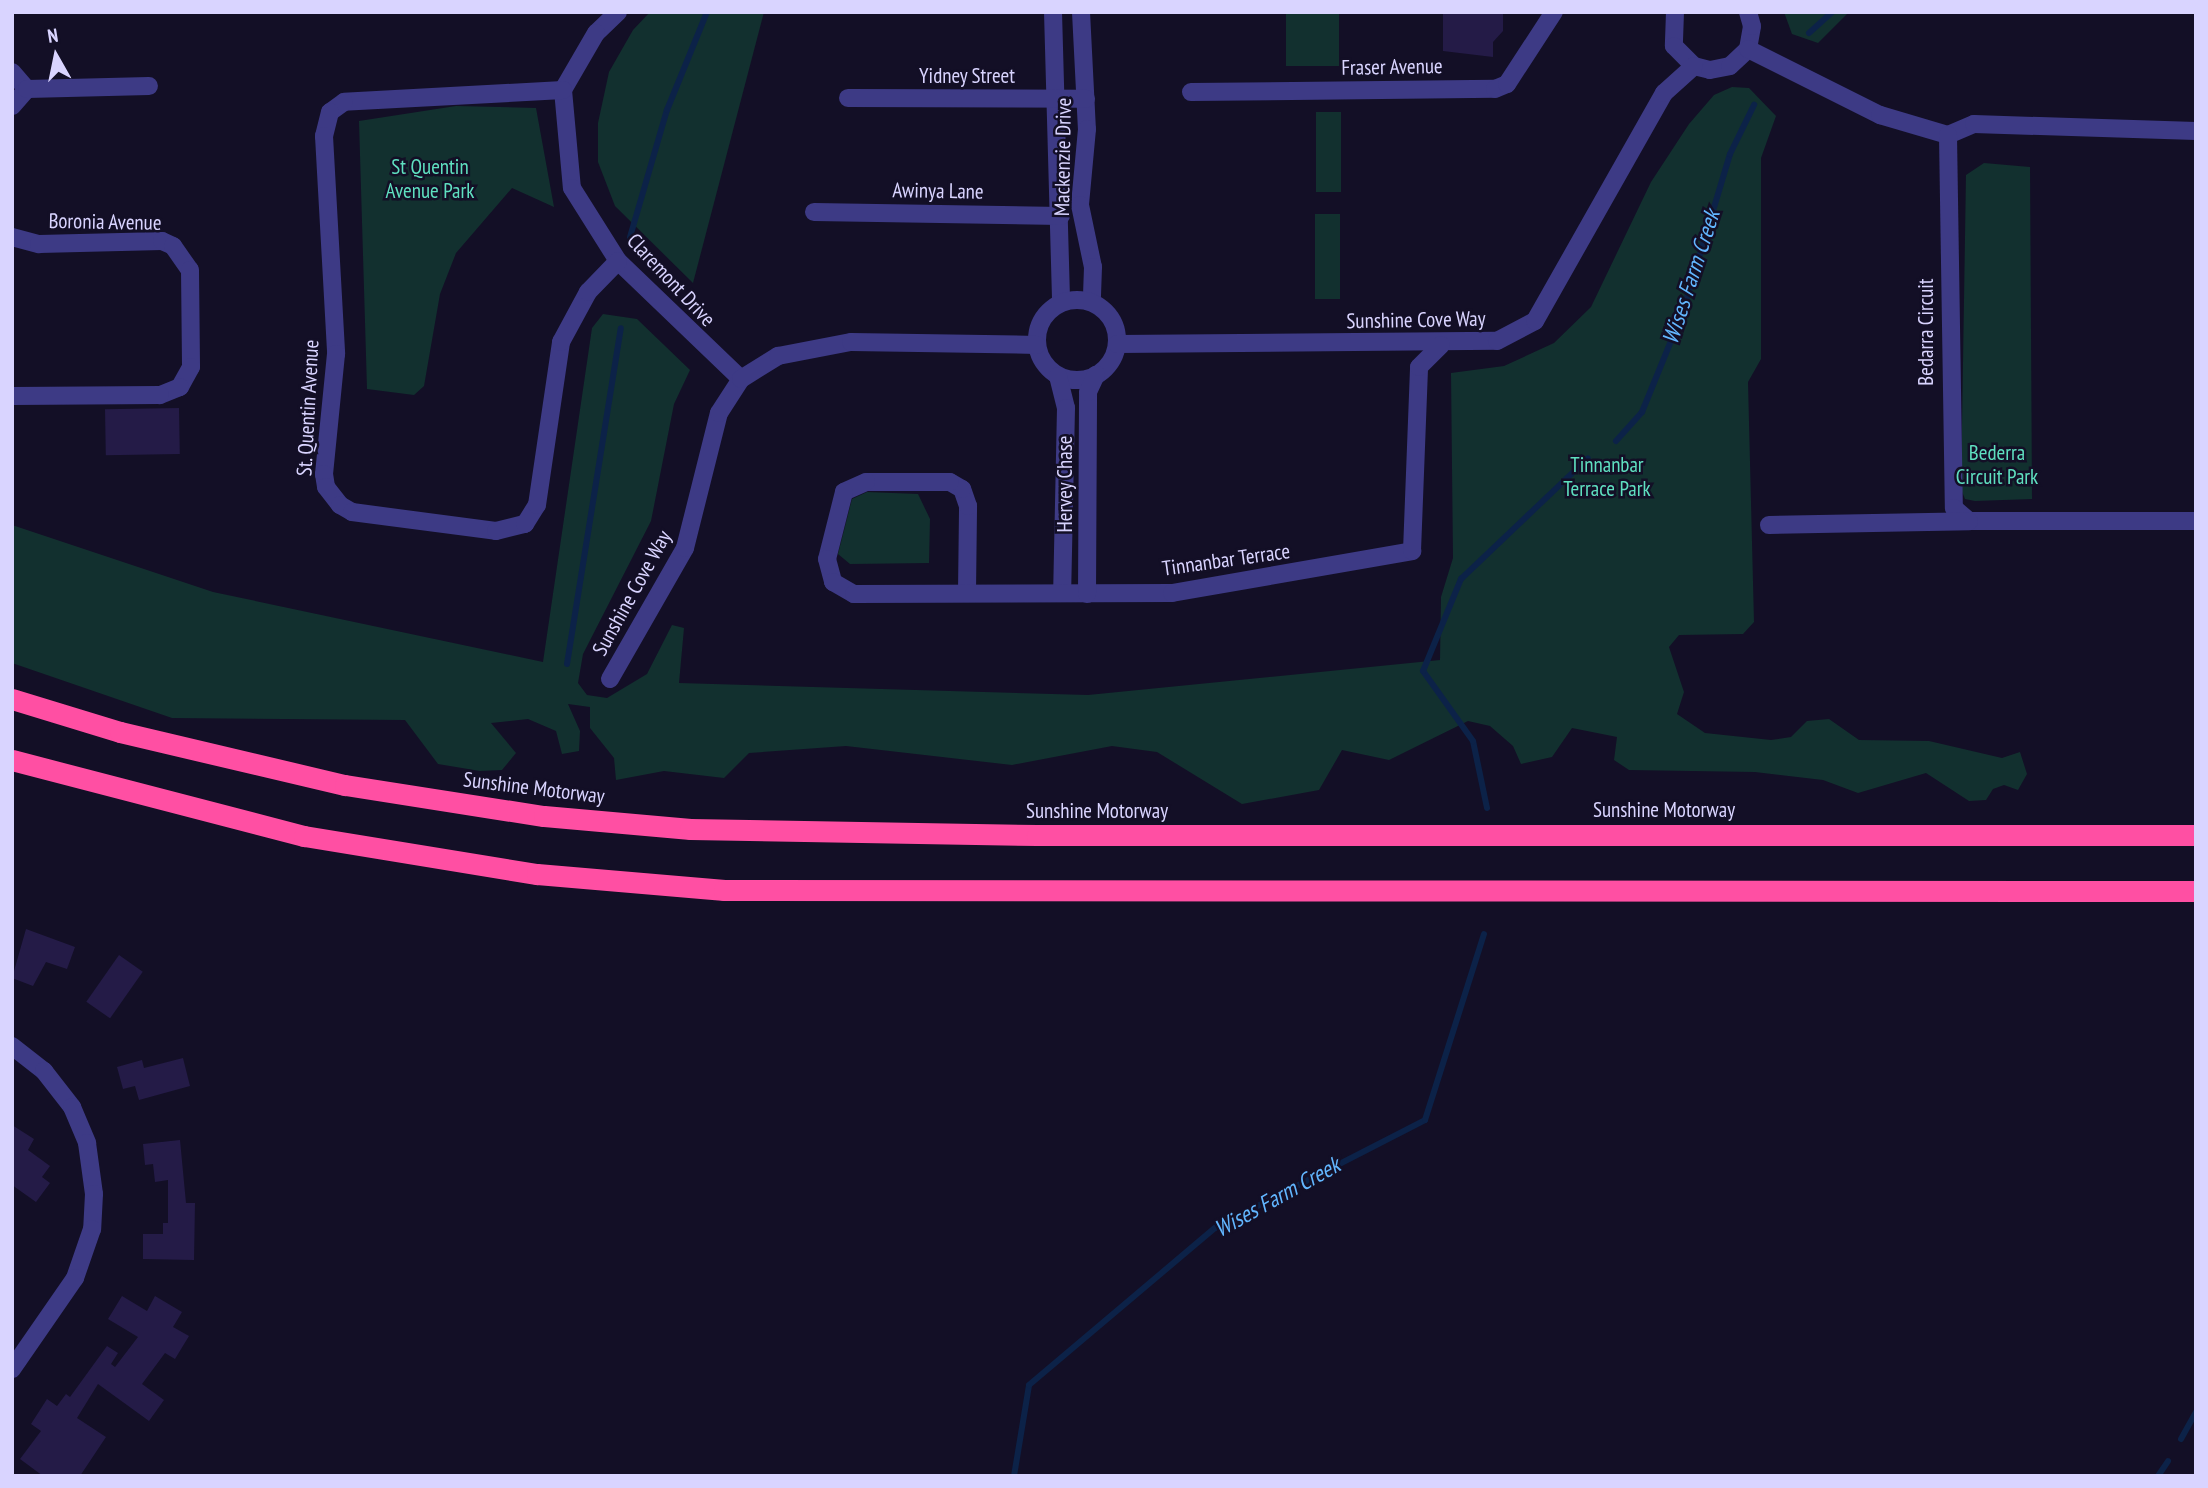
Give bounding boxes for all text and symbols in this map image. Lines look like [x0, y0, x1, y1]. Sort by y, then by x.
north arrow [21, 21, 91, 91]
text: N [46, 23, 60, 48]
street label: Fraser Avenue [1341, 54, 1443, 80]
street label: Yidney Street [919, 63, 1015, 89]
street label: Mackenzie Drive [1049, 98, 1077, 216]
park label: St Quentin Avenue Park [386, 154, 474, 204]
street label: Awinya Lane [892, 178, 984, 204]
water label: Wises Farm Creek [1656, 206, 1726, 348]
street label: Boronia Avenue [48, 208, 162, 236]
street label: Claremont Drive [622, 228, 720, 332]
street label: Bedarra Circuit [1913, 278, 1939, 386]
street label: Sunshine Cove Way [1346, 306, 1486, 334]
street label: St. Quentin Avenue [292, 338, 324, 478]
street label: Hervey Chase [1052, 435, 1078, 533]
park label: Bederra Circuit Park [1956, 440, 2038, 490]
park label: Tinnanbar Terrace Park [1563, 452, 1651, 502]
street label: Sunshine Cove Way [587, 526, 677, 660]
street label: Tinnanbar Terrace [1160, 539, 1292, 581]
street label: Sunshine Motorway [462, 767, 606, 809]
street label: Sunshine Motorway [1593, 797, 1735, 823]
street label: Sunshine Motorway [1026, 798, 1168, 824]
water label: Wises Farm Creek [1209, 1151, 1345, 1243]

